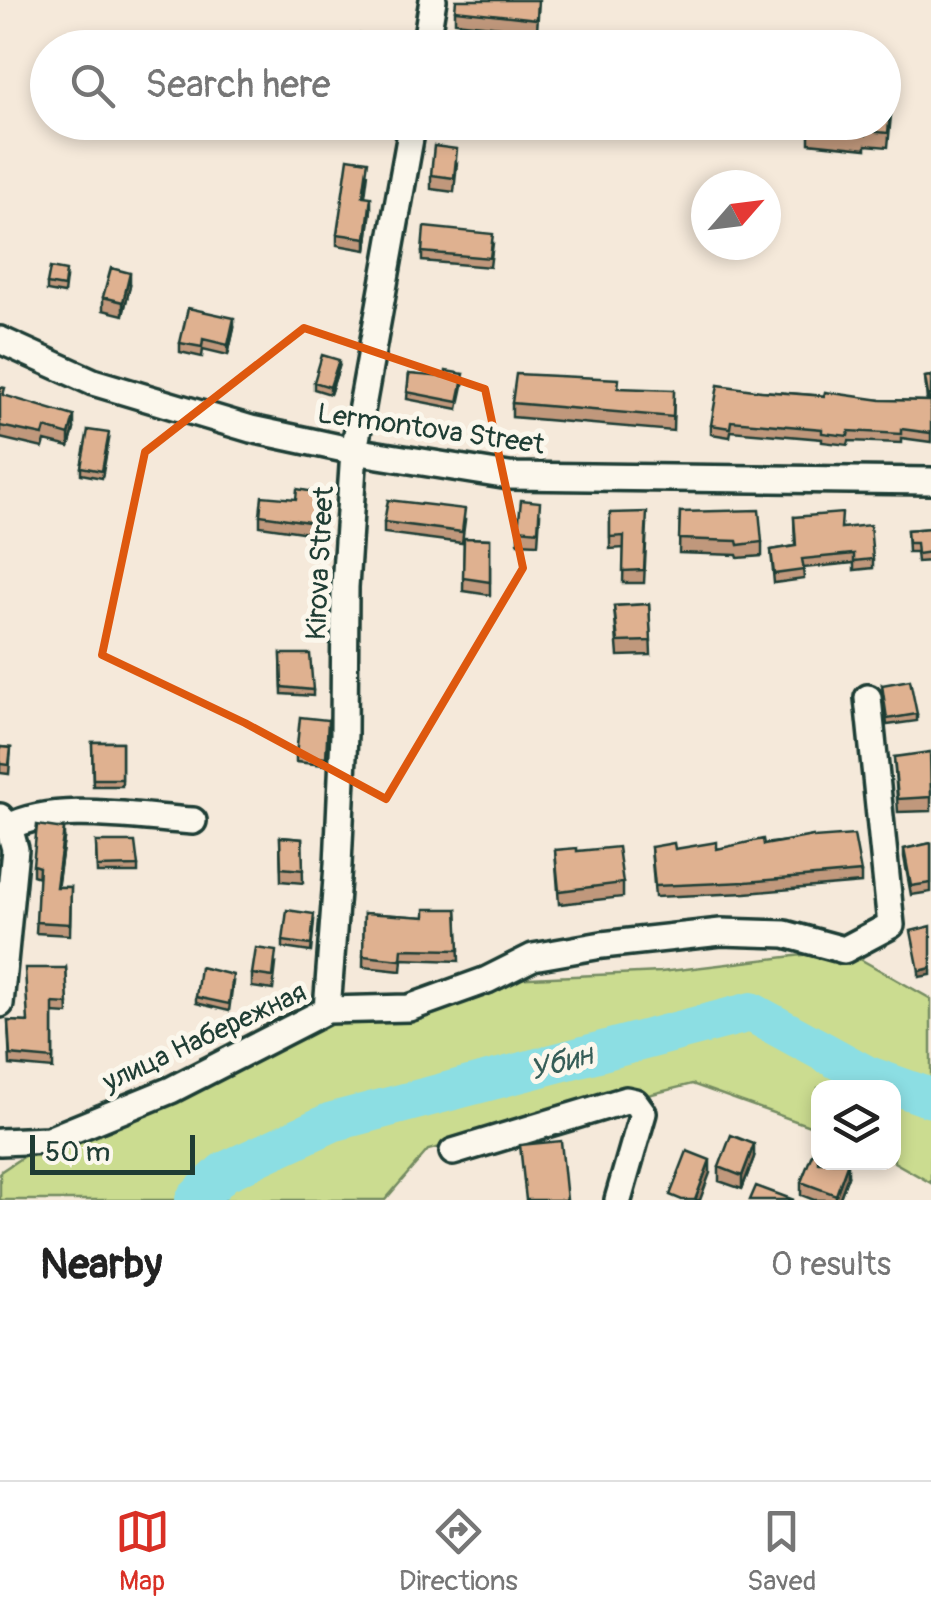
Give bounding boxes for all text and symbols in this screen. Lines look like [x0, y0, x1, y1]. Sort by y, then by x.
search box [30, 30, 901, 140]
icon: search [65, 58, 120, 113]
text: Search here [145, 61, 331, 109]
north arrow [691, 170, 781, 260]
street label: Lermontova Street [315, 396, 547, 463]
street label: Kirova Street [299, 485, 342, 641]
street label: улица Набережная [96, 975, 312, 1100]
water label: Убин [526, 1036, 600, 1089]
map controls [811, 1080, 901, 1170]
button: layers [811, 1080, 901, 1170]
scale bar [30, 1130, 195, 1174]
text: 50 m [45, 1135, 110, 1170]
text: Nearby [40, 1239, 162, 1291]
text: 0 results [771, 1245, 891, 1285]
tab: Map [115, 1504, 170, 1599]
tab: Directions [399, 1504, 518, 1599]
tab: Saved [747, 1504, 816, 1599]

